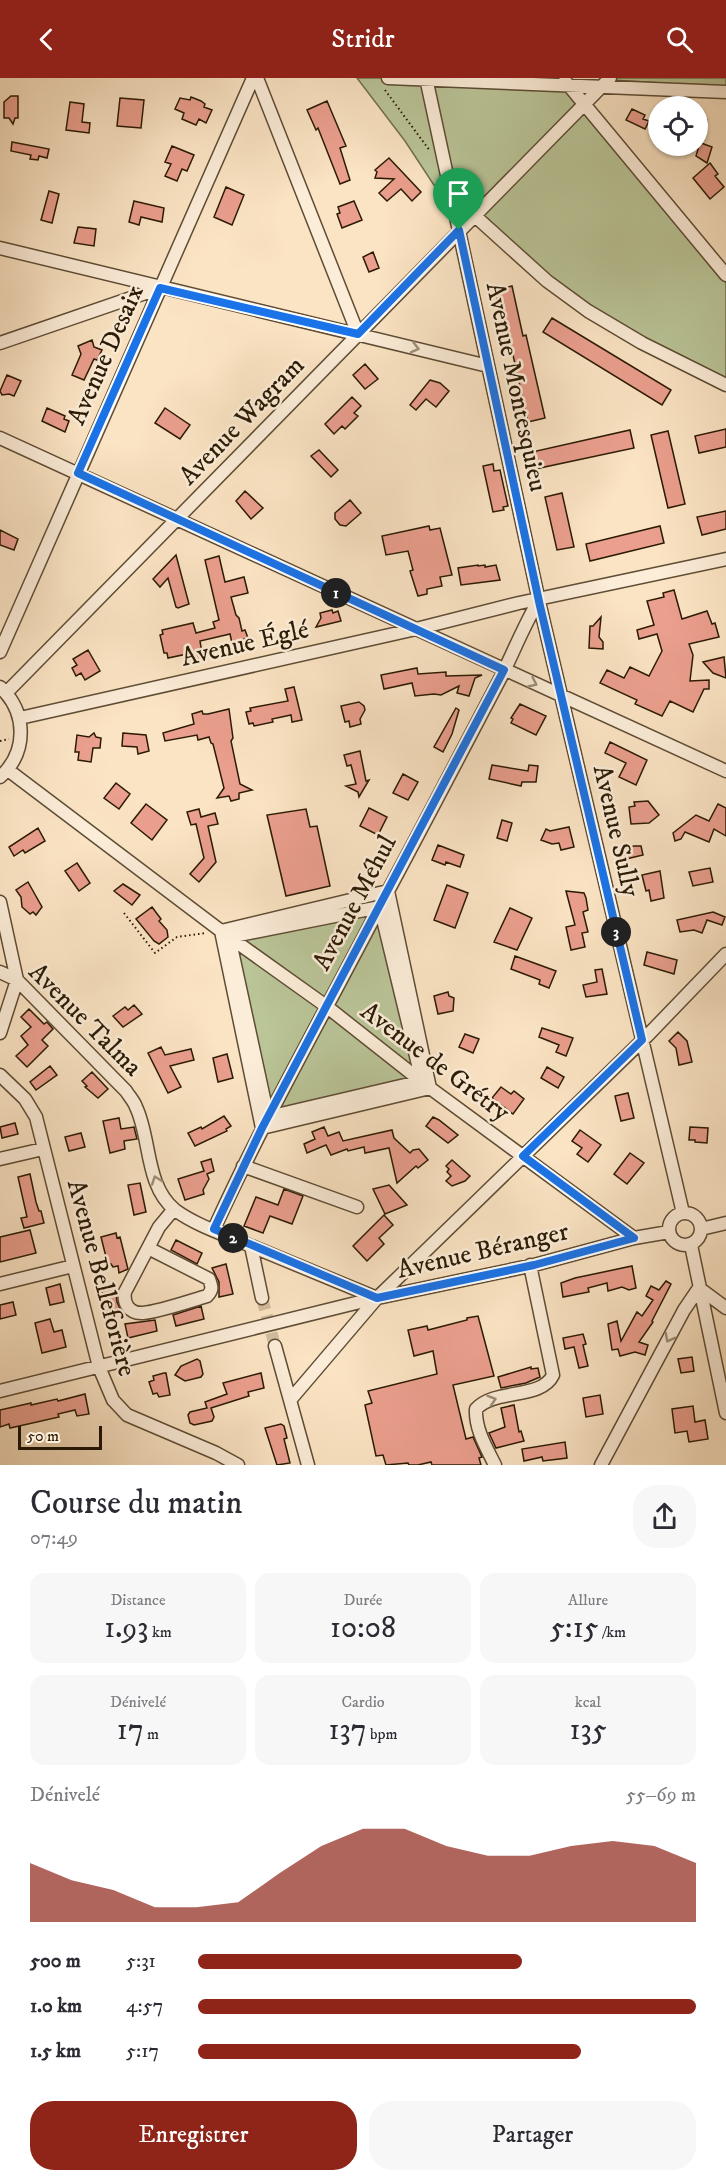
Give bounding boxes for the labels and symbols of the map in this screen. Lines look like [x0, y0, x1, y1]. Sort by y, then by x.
pin [433, 168, 484, 230]
street label: Avenue Montesquieu [478, 279, 554, 495]
street label: Avenue Desaix [60, 280, 152, 430]
one-way arrow [410, 340, 420, 353]
street label: Avenue Wagram [172, 350, 312, 492]
pin: 1 [321, 578, 351, 608]
street label: Avenue Églé [178, 613, 312, 675]
one-way arrow [526, 676, 537, 688]
street label: Avenue Sully [585, 762, 647, 901]
street label: Avenue Méhul [306, 830, 405, 976]
pin: 3 [601, 917, 631, 947]
street label: Avenue Talma [21, 956, 149, 1084]
street label: Avenue de Grétry [354, 995, 517, 1129]
one-way arrow [151, 1175, 164, 1186]
street label: Avenue Belleforière [59, 1176, 143, 1380]
street label: Avenue Béranger [394, 1215, 572, 1287]
pin: 2 [218, 1223, 248, 1253]
one-way arrow [665, 1332, 676, 1342]
one-way arrow [486, 1395, 497, 1407]
scale bar [18, 1423, 102, 1450]

